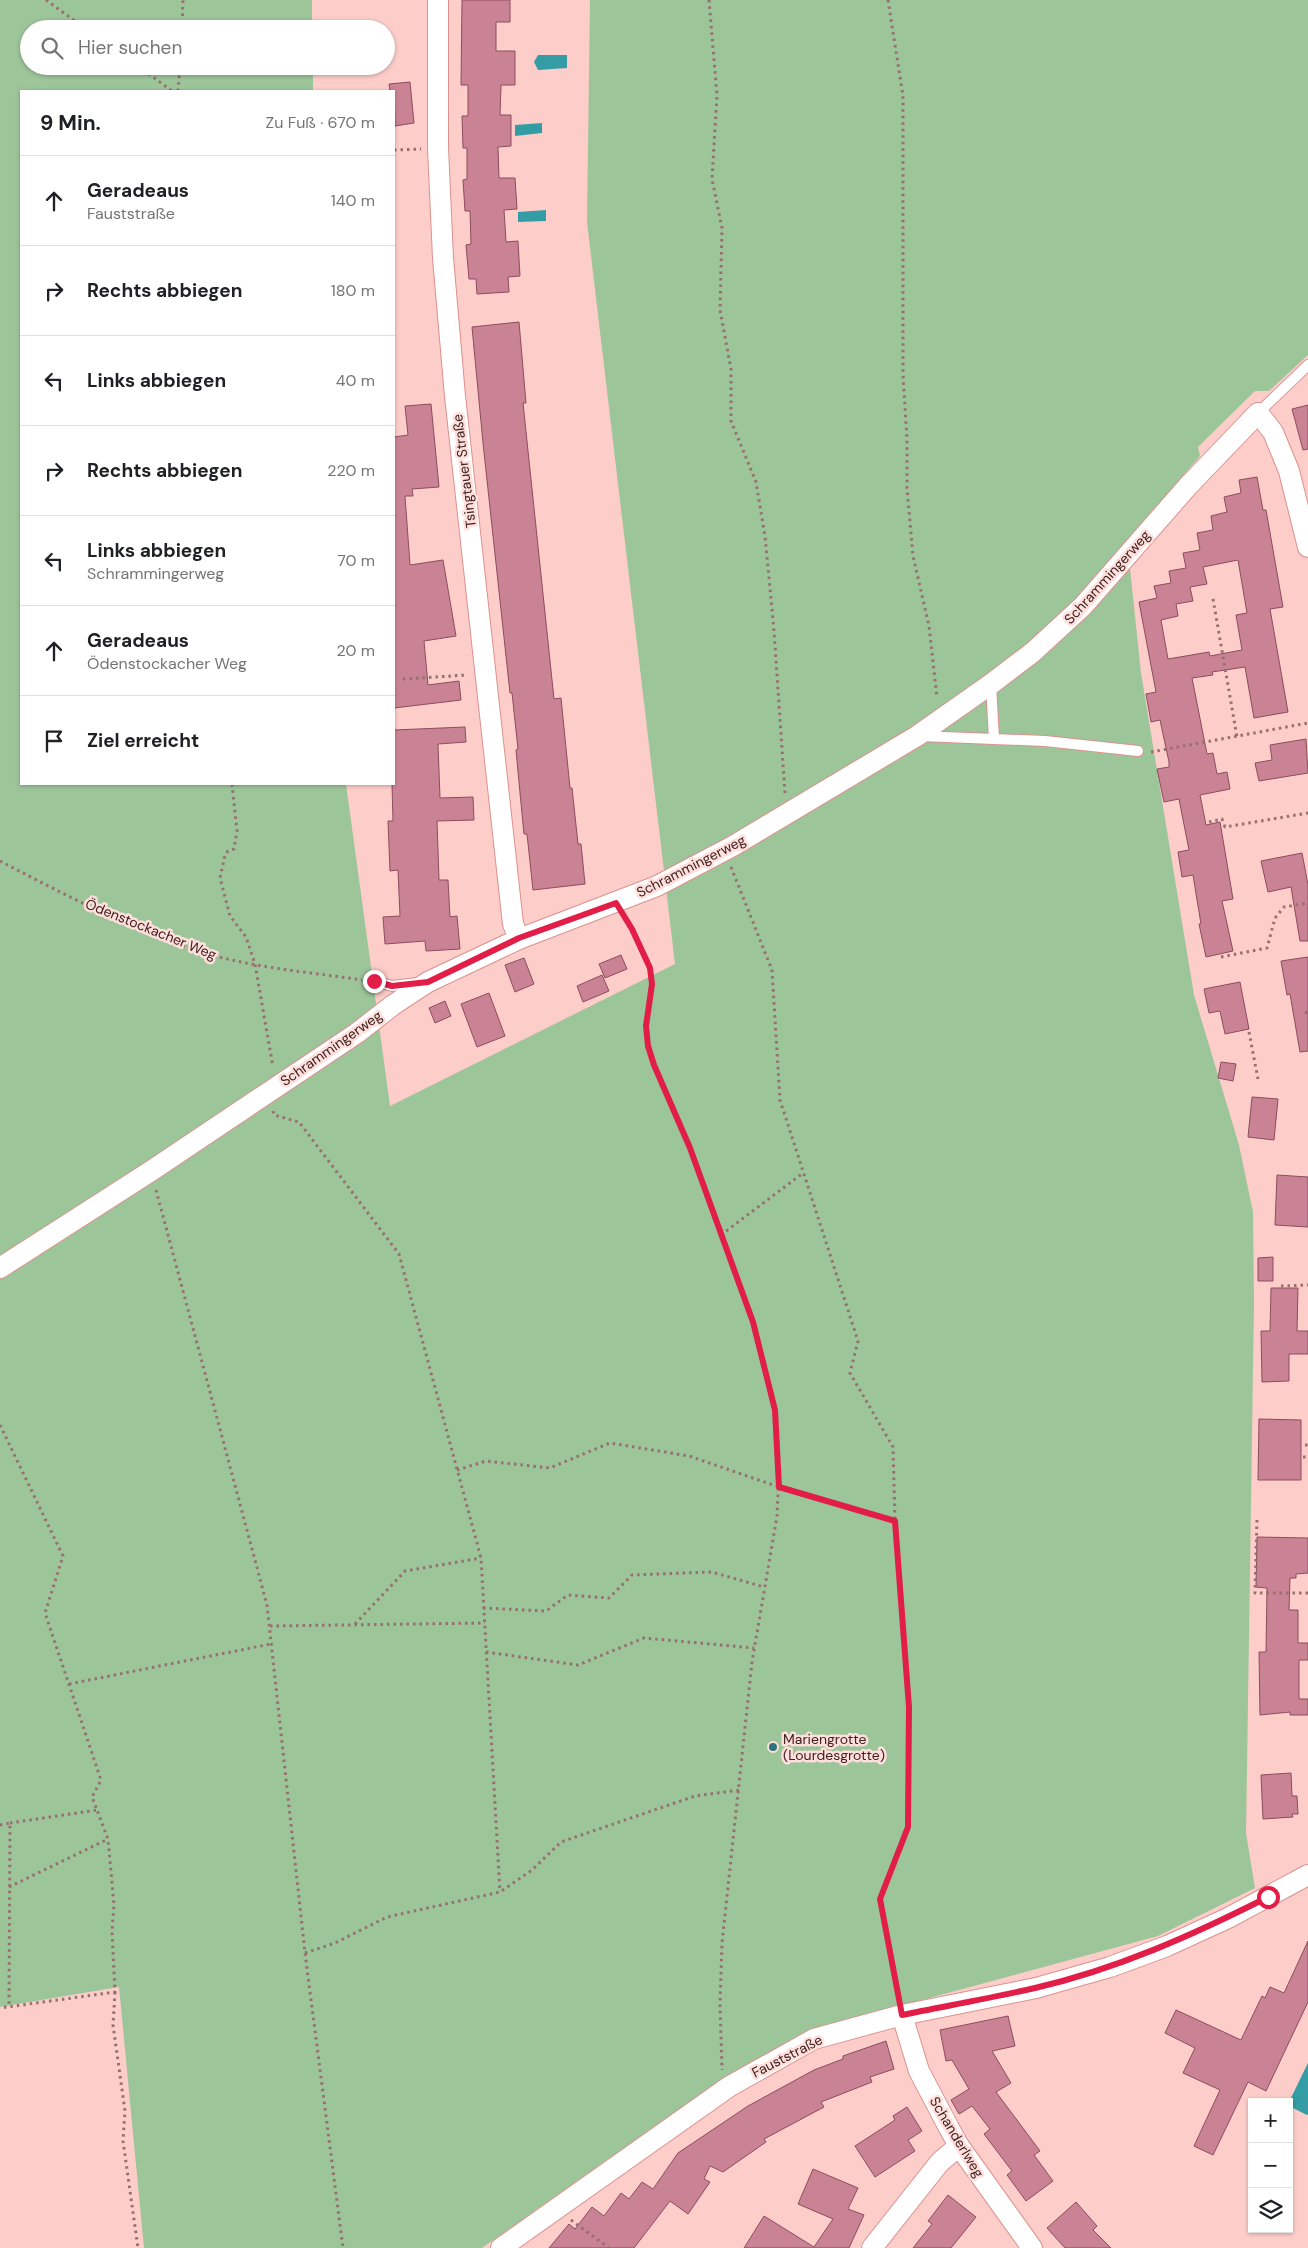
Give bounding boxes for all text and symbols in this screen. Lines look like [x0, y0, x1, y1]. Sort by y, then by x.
search box [20, 20, 395, 75]
icon: search [38, 34, 66, 62]
text: Hier suchen [78, 35, 182, 60]
text: 9 Min. [40, 109, 101, 137]
text: Zu Fuß · 670 m [266, 112, 375, 133]
text: Geradeaus [87, 178, 189, 203]
icon: ahead [40, 187, 68, 215]
text: 140 m [331, 190, 375, 211]
text: Fauststraße [87, 203, 175, 224]
icon: right [40, 277, 68, 305]
text: Rechts abbiegen [87, 278, 242, 303]
text: 180 m [331, 280, 375, 301]
icon: left [40, 367, 68, 395]
text: Links abbiegen [87, 368, 226, 393]
text: 40 m [336, 370, 375, 391]
street label: Tsingtauer Straße [448, 413, 480, 529]
icon: right [40, 457, 68, 485]
text: Rechts abbiegen [87, 458, 242, 483]
text: 220 m [327, 460, 375, 481]
street label: Schrammingerweg [1060, 526, 1154, 628]
text: Links abbiegen [87, 538, 226, 563]
icon: left [40, 547, 68, 575]
text: 70 m [337, 550, 375, 571]
text: Schrammingerweg [87, 563, 224, 584]
text: Geradeaus [87, 628, 189, 653]
icon: ahead [40, 637, 68, 665]
text: 20 m [336, 640, 375, 661]
text: Ödenstockacher Weg [87, 653, 247, 674]
icon: arrive [40, 727, 68, 755]
text: Ziel erreicht [87, 728, 199, 753]
street label: Schrammingerweg [633, 831, 749, 901]
street label: Ödenstockacher Weg [83, 894, 219, 964]
route end [363, 970, 386, 993]
street label: Schrammingerweg [277, 1006, 386, 1090]
place label: Mariengrotte (Lourdesgrotte) [783, 1730, 885, 1764]
marker: Mariengrotte (Lourdesgrotte) [767, 1741, 779, 1753]
route start [1257, 1886, 1280, 1909]
street label: Fauststraße [749, 2031, 825, 2081]
street label: Schanderlweg [926, 2093, 988, 2181]
map controls [1248, 2098, 1293, 2233]
button: + [1248, 2098, 1293, 2143]
button: − [1248, 2143, 1293, 2188]
button: layers [1248, 2188, 1293, 2233]

